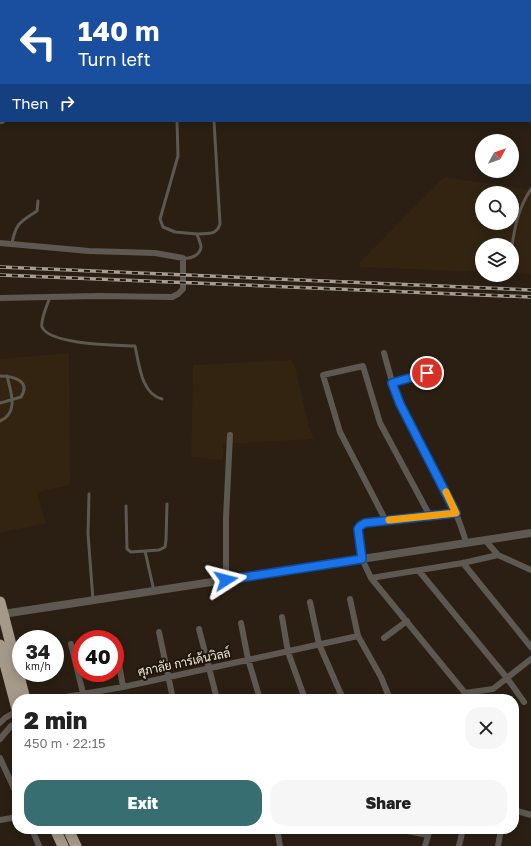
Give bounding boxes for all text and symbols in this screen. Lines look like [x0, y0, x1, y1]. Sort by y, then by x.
text: 140 m [78, 14, 160, 47]
icon: left [12, 16, 64, 68]
text: Turn left [78, 48, 151, 70]
icon: right [56, 92, 78, 114]
text: Then [12, 94, 48, 112]
north arrow [475, 134, 519, 178]
map controls [475, 134, 519, 282]
button: search [475, 186, 519, 230]
button: layers [475, 238, 519, 282]
pin [410, 356, 444, 390]
icon: arrive [416, 362, 438, 384]
position arrow [205, 559, 247, 601]
speed limit sign: 40 [72, 630, 124, 682]
text: 34 [26, 639, 50, 663]
street label: ศุภาลัย การ์เด้นวิลล์ [136, 645, 232, 681]
text: km/h [25, 660, 51, 672]
text: 2 min [24, 705, 87, 734]
button: close [465, 707, 507, 749]
text: 450 m · 22:15 [24, 735, 106, 751]
button: Exit [24, 780, 262, 826]
button: Share [270, 780, 507, 826]

